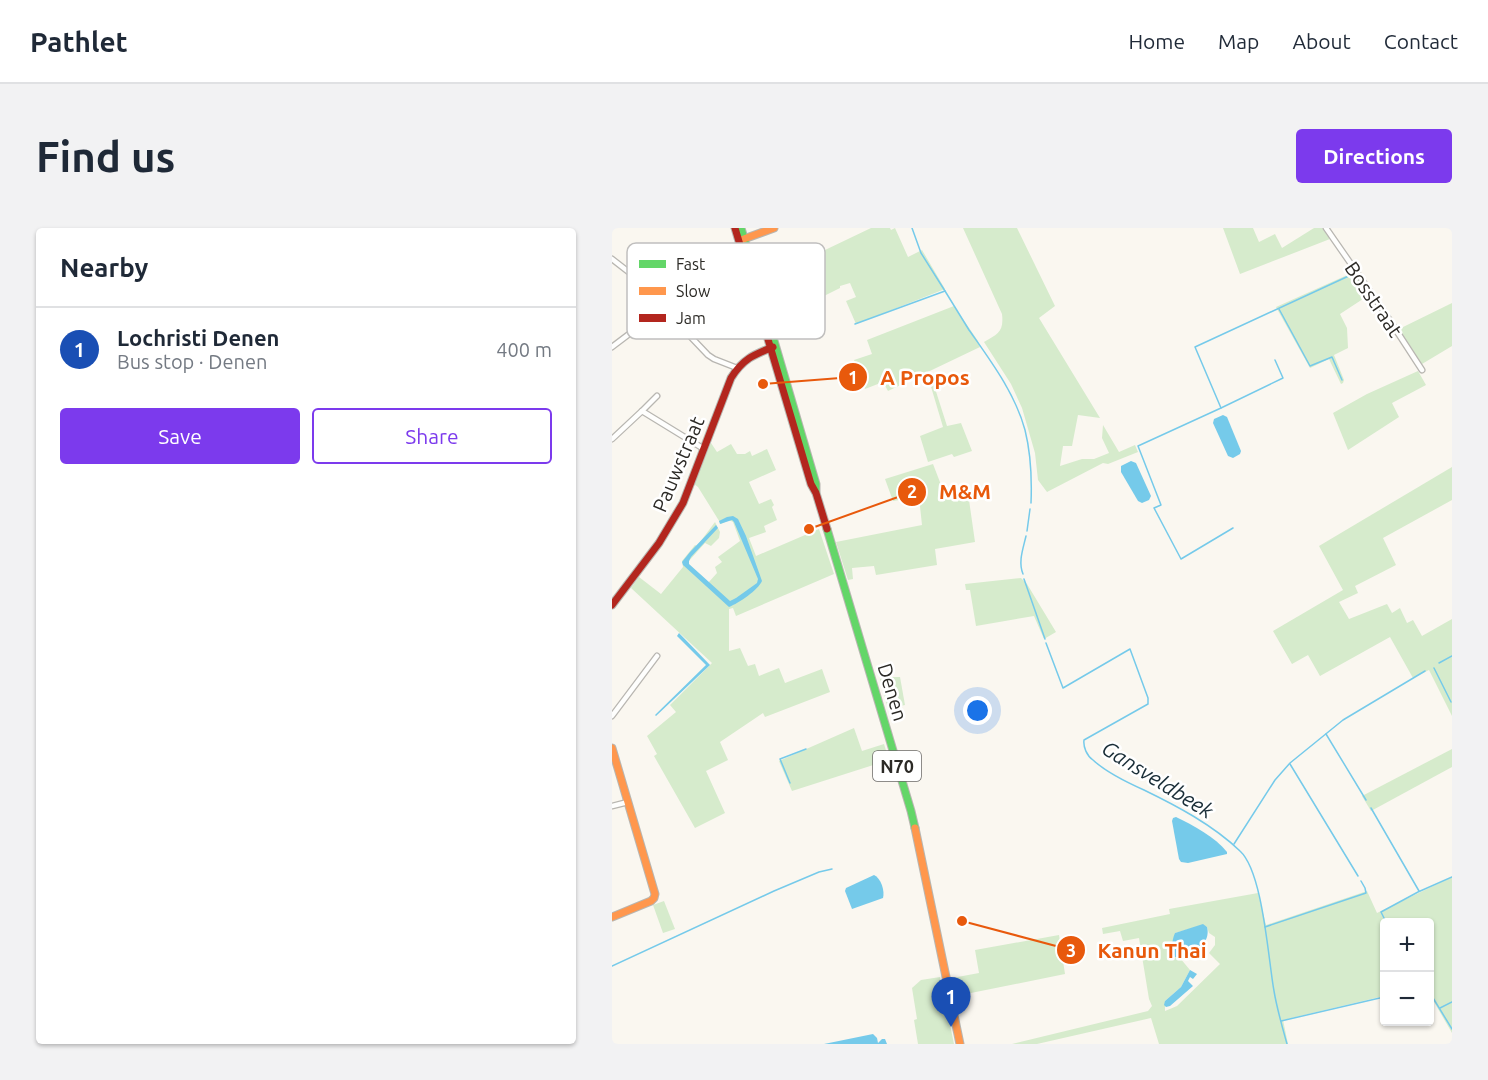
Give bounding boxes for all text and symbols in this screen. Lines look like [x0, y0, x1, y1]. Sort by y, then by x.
text: Pathlet [30, 26, 128, 57]
text: Home [1128, 29, 1185, 53]
text: Map [1218, 29, 1259, 53]
text: About [1292, 29, 1351, 53]
text: Contact [1384, 29, 1458, 53]
button: Directions [1296, 129, 1452, 183]
text: Find us [36, 133, 175, 180]
legend [627, 243, 825, 339]
text: Nearby [60, 253, 148, 282]
text: Fast [676, 255, 706, 273]
street label: Bosstraat [1341, 257, 1408, 341]
text: Slow [676, 282, 711, 300]
text: Jam [676, 309, 706, 327]
text: Lochristi Denen [117, 325, 280, 350]
text: 1 [74, 338, 85, 361]
text: 400 m [496, 338, 552, 361]
text: Bus stop · Denen [117, 350, 267, 373]
callout: A Propos [838, 358, 981, 397]
text: A Propos [880, 365, 970, 389]
text: 1 [848, 367, 858, 387]
button: Save [60, 408, 300, 464]
button: Share [312, 408, 552, 464]
street label: Pauwstraat [648, 413, 708, 515]
callout: M&M [897, 472, 1003, 511]
text: M&M [939, 479, 991, 503]
text: 2 [907, 481, 917, 501]
street label: Denen [873, 660, 913, 724]
your location [963, 696, 992, 725]
water label: Gansveldbeek [1098, 735, 1218, 823]
road number: N70 [873, 751, 921, 781]
map controls [1380, 918, 1434, 1026]
button: + [1380, 918, 1434, 972]
callout: Kanun Thai [1056, 931, 1219, 970]
text: Kanun Thai [1097, 938, 1207, 962]
text: 3 [1066, 940, 1076, 960]
button: − [1380, 972, 1434, 1026]
pin: 1 [932, 978, 970, 1027]

